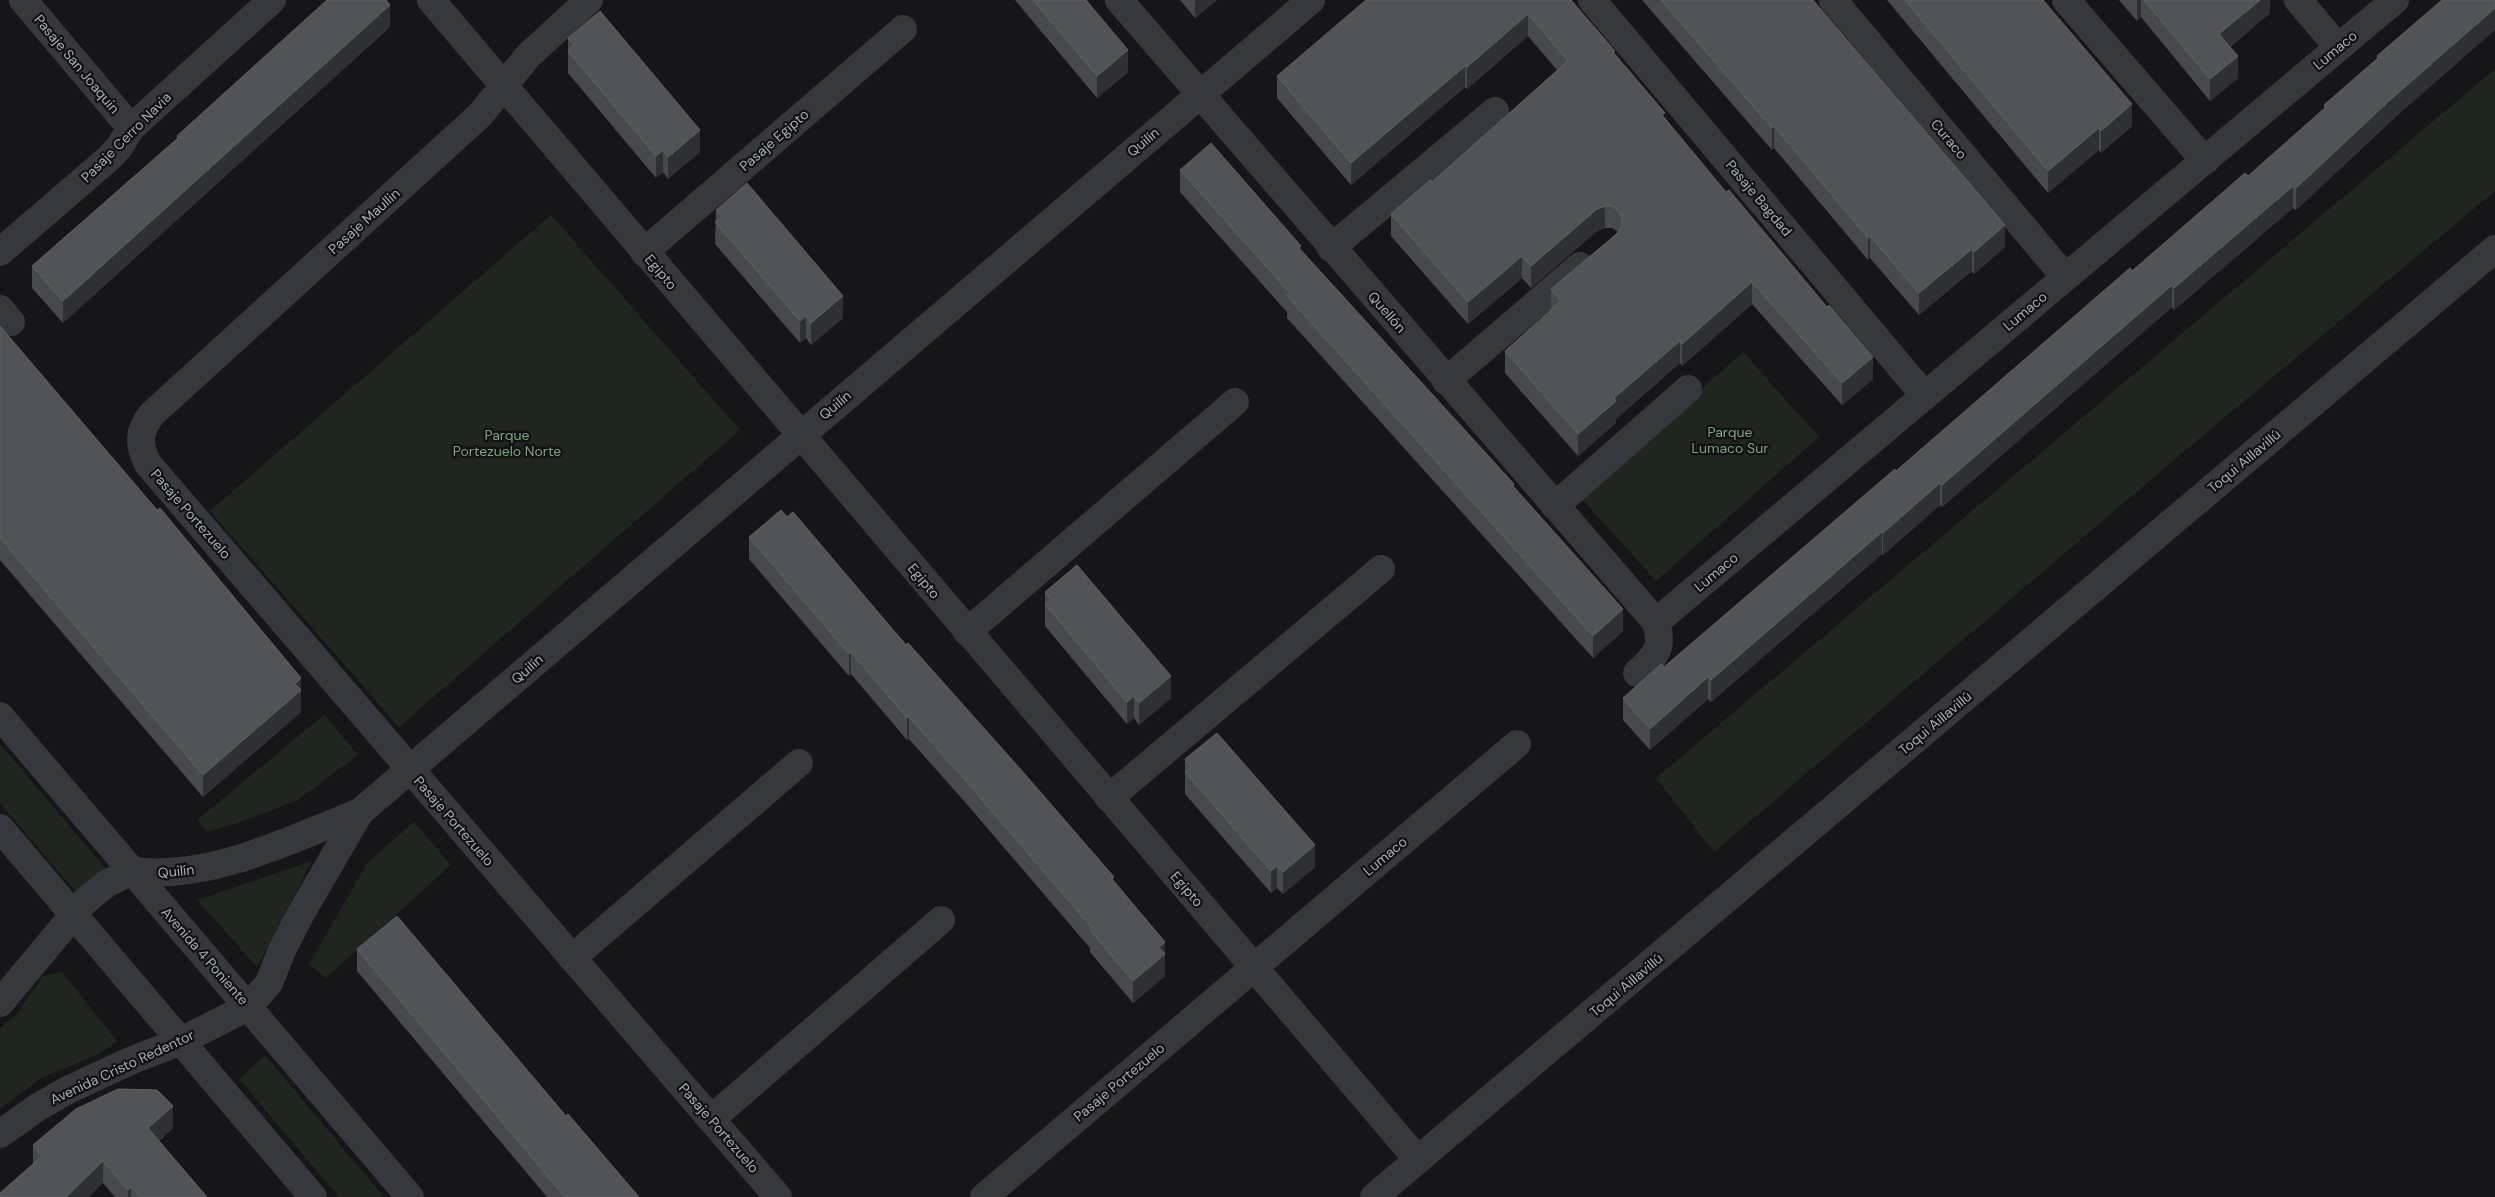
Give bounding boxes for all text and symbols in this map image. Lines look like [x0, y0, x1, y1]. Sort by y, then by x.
street label: Pasaje San Joaquin [30, 11, 124, 117]
street label: Lumaco [2309, 26, 2361, 74]
street label: Pasaje Cerro Navia [77, 88, 175, 186]
street label: Pasaje Egipto [736, 105, 812, 175]
street label: Curaco [1927, 115, 1971, 163]
street label: Quilín [1123, 123, 1163, 161]
street label: Pasaje Bagdad [1722, 156, 1796, 240]
street label: Pasaje Maullin [324, 184, 404, 258]
street label: Egipto [641, 250, 681, 294]
street label: Quellón [1364, 287, 1410, 337]
street label: Lumaco [1999, 287, 2051, 335]
street label: Quilín [815, 386, 855, 424]
park label: Parque Lumaco Sur [1692, 423, 1768, 457]
street label: Toqui Aillavillú [2204, 425, 2284, 497]
park label: Parque Portezuelo Norte [453, 426, 561, 460]
street label: Pasaje Portezuelo [147, 465, 235, 563]
street label: Lumaco [1690, 548, 1742, 596]
street label: Egipto [904, 559, 944, 603]
street label: Quilín [507, 650, 547, 688]
street label: Toqui Aillavillú [1895, 687, 1975, 759]
street label: Pasaje Portezuelo [410, 772, 498, 870]
street label: Lumaco [1359, 832, 1411, 880]
street label: Quilín [157, 860, 195, 882]
street label: Egipto [1167, 868, 1207, 910]
street label: Avenida 4 Poniente [158, 903, 252, 1009]
street label: Toqui Aillavillú [1586, 949, 1666, 1021]
street label: Avenida Cristo Redentor [47, 1026, 197, 1108]
street label: Pasaje Portezuelo [1070, 1039, 1168, 1125]
street label: Pasaje Portezuelo [675, 1079, 763, 1177]

